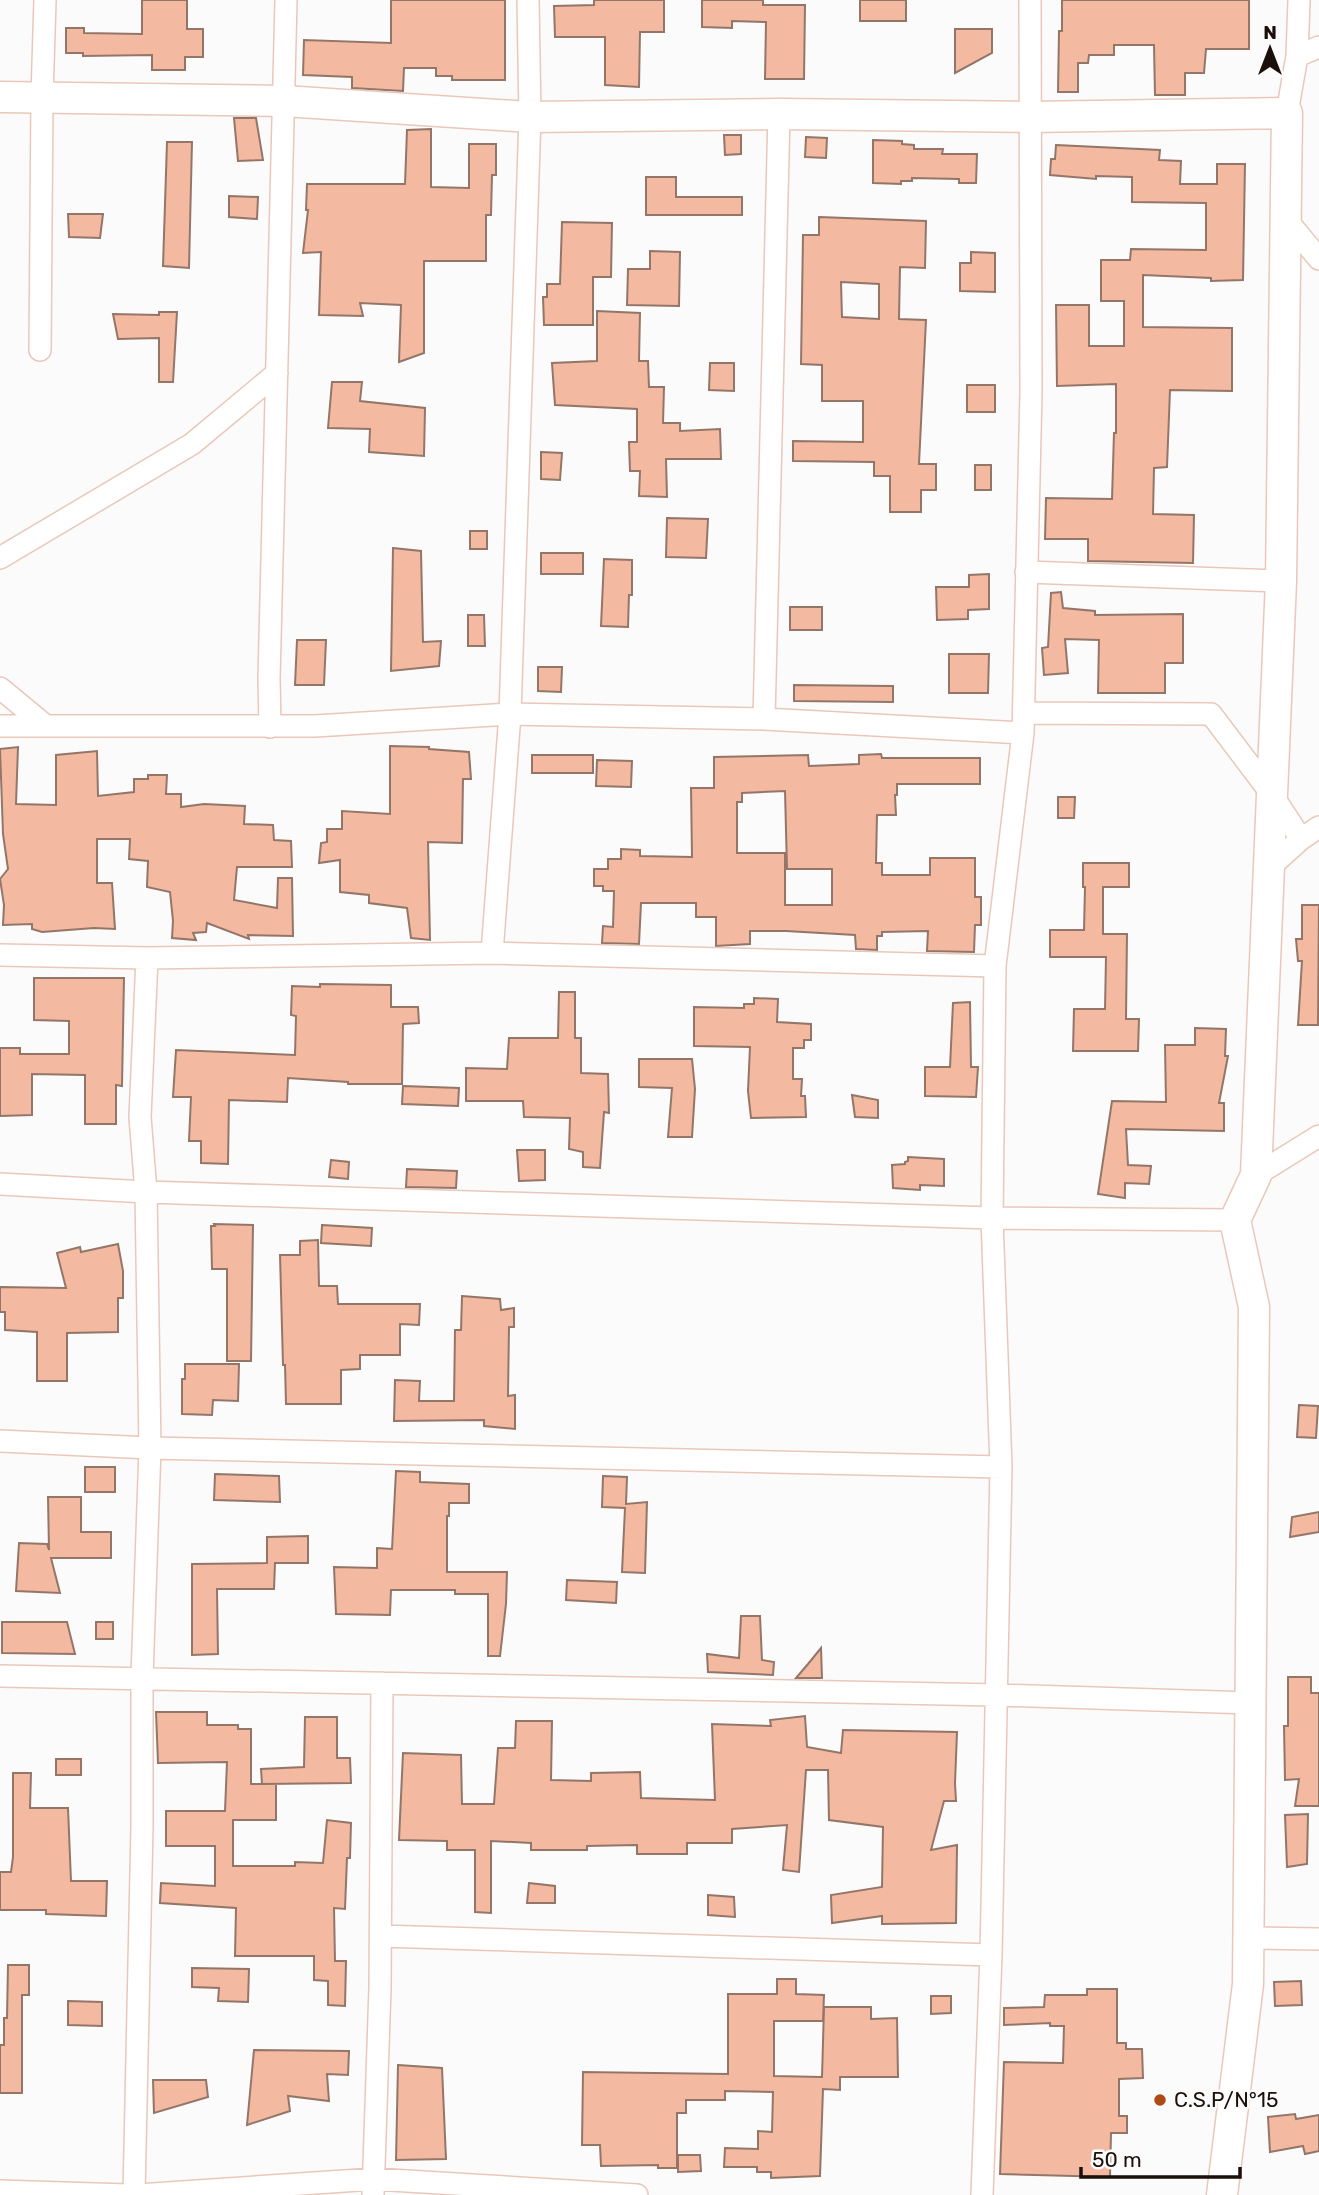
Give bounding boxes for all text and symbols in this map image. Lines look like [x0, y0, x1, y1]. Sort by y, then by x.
north arrow [1235, 14, 1305, 84]
text: N [1263, 21, 1277, 44]
place label: C.S.P/N°15 [1174, 2087, 1278, 2112]
marker: C.S.P/N°15 [1152, 2092, 1168, 2108]
scale bar [1081, 2136, 1240, 2180]
text: 50 m [1092, 2147, 1142, 2172]

